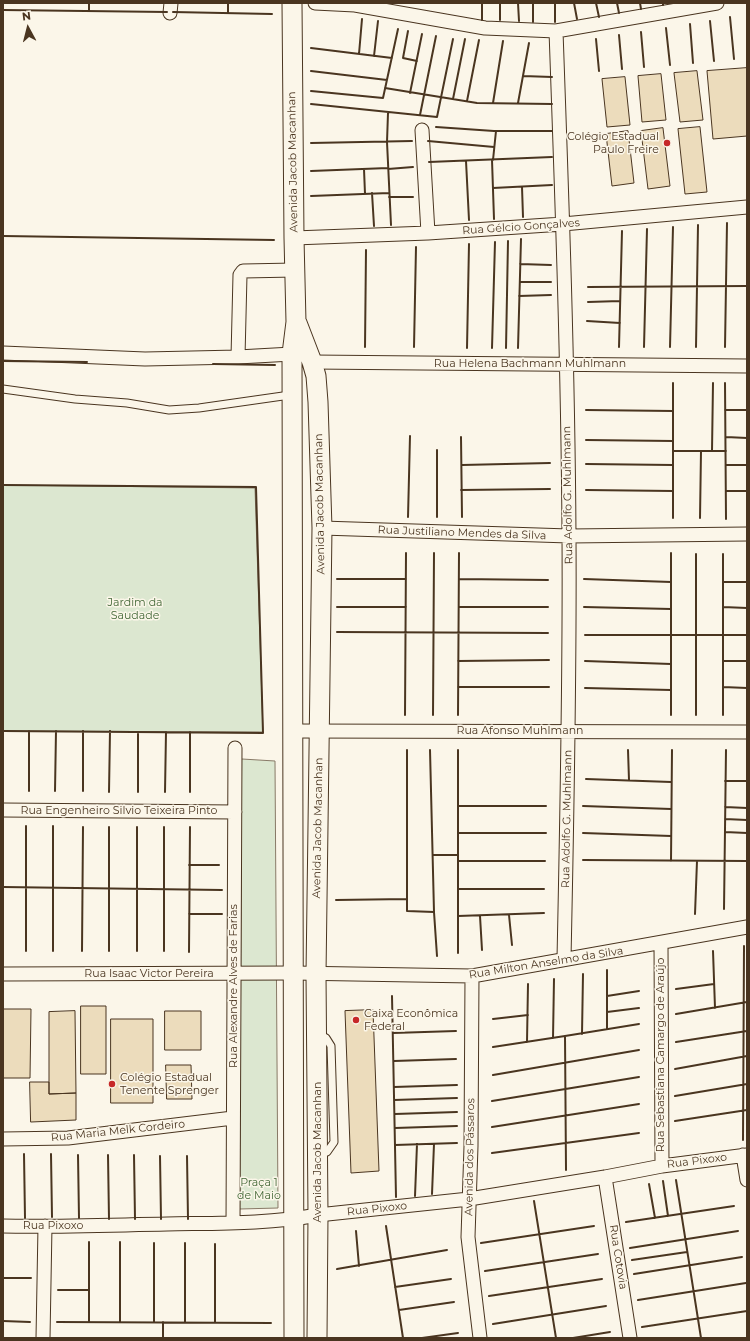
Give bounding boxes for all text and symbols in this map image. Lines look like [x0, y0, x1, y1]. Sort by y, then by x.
north arrow [8, 8, 48, 48]
text: N [21, 9, 32, 24]
street label: Avenida Jacob Macanhan [285, 91, 301, 233]
place label: Colégio Estadual Paulo Freire [567, 130, 659, 156]
marker: Colégio Estadual Paulo Freire [662, 138, 672, 148]
street label: Rua Gélcio Gonçalves [462, 216, 580, 238]
street label: Rua Helena Bachmann Muhlmann [434, 357, 626, 371]
street label: Rua Adolfo G. Muhlmann [560, 426, 576, 564]
street label: Avenida Jacob Macanhan [312, 433, 328, 575]
street label: Rua Justiliano Mendes da Silva [377, 523, 547, 543]
park label: Jardim da Saudade [107, 596, 163, 622]
street label: Rua Afonso Muhlmann [456, 724, 584, 738]
street label: Rua Adolfo G. Muhlmann [559, 750, 575, 888]
street label: Avenida Jacob Macanhan [310, 757, 326, 899]
street label: Rua Engenheiro Silvio Teixeira Pinto [21, 804, 217, 818]
street label: Rua Alexandre Alves de Farias [227, 904, 241, 1068]
street label: Rua Milton Anselmo da Silva [468, 944, 624, 982]
street label: Rua Sebastiana Camargo de Araújo [654, 958, 668, 1152]
street label: Rua Isaac Victor Pereira [84, 967, 214, 981]
place label: Caixa Econômica Federal [364, 1007, 458, 1033]
marker: Caixa Econômica Federal [351, 1015, 361, 1025]
place label: Colégio Estadual Tenente Sprenger [120, 1071, 219, 1097]
marker: Colégio Estadual Tenente Sprenger [107, 1079, 117, 1089]
street label: Avenida Jacob Macanhan [311, 1081, 325, 1223]
street label: Avenida dos Pássaros [462, 1098, 478, 1216]
street label: Rua Maria Melk Cordeiro [50, 1117, 186, 1145]
street label: Rua Pixoxo [666, 1151, 728, 1171]
park label: Praça 1 de Maio [237, 1176, 281, 1202]
street label: Rua Pixoxo [346, 1199, 408, 1219]
street label: Rua Pixoxo [23, 1219, 83, 1233]
street label: Rua Cotovia [606, 1224, 630, 1290]

